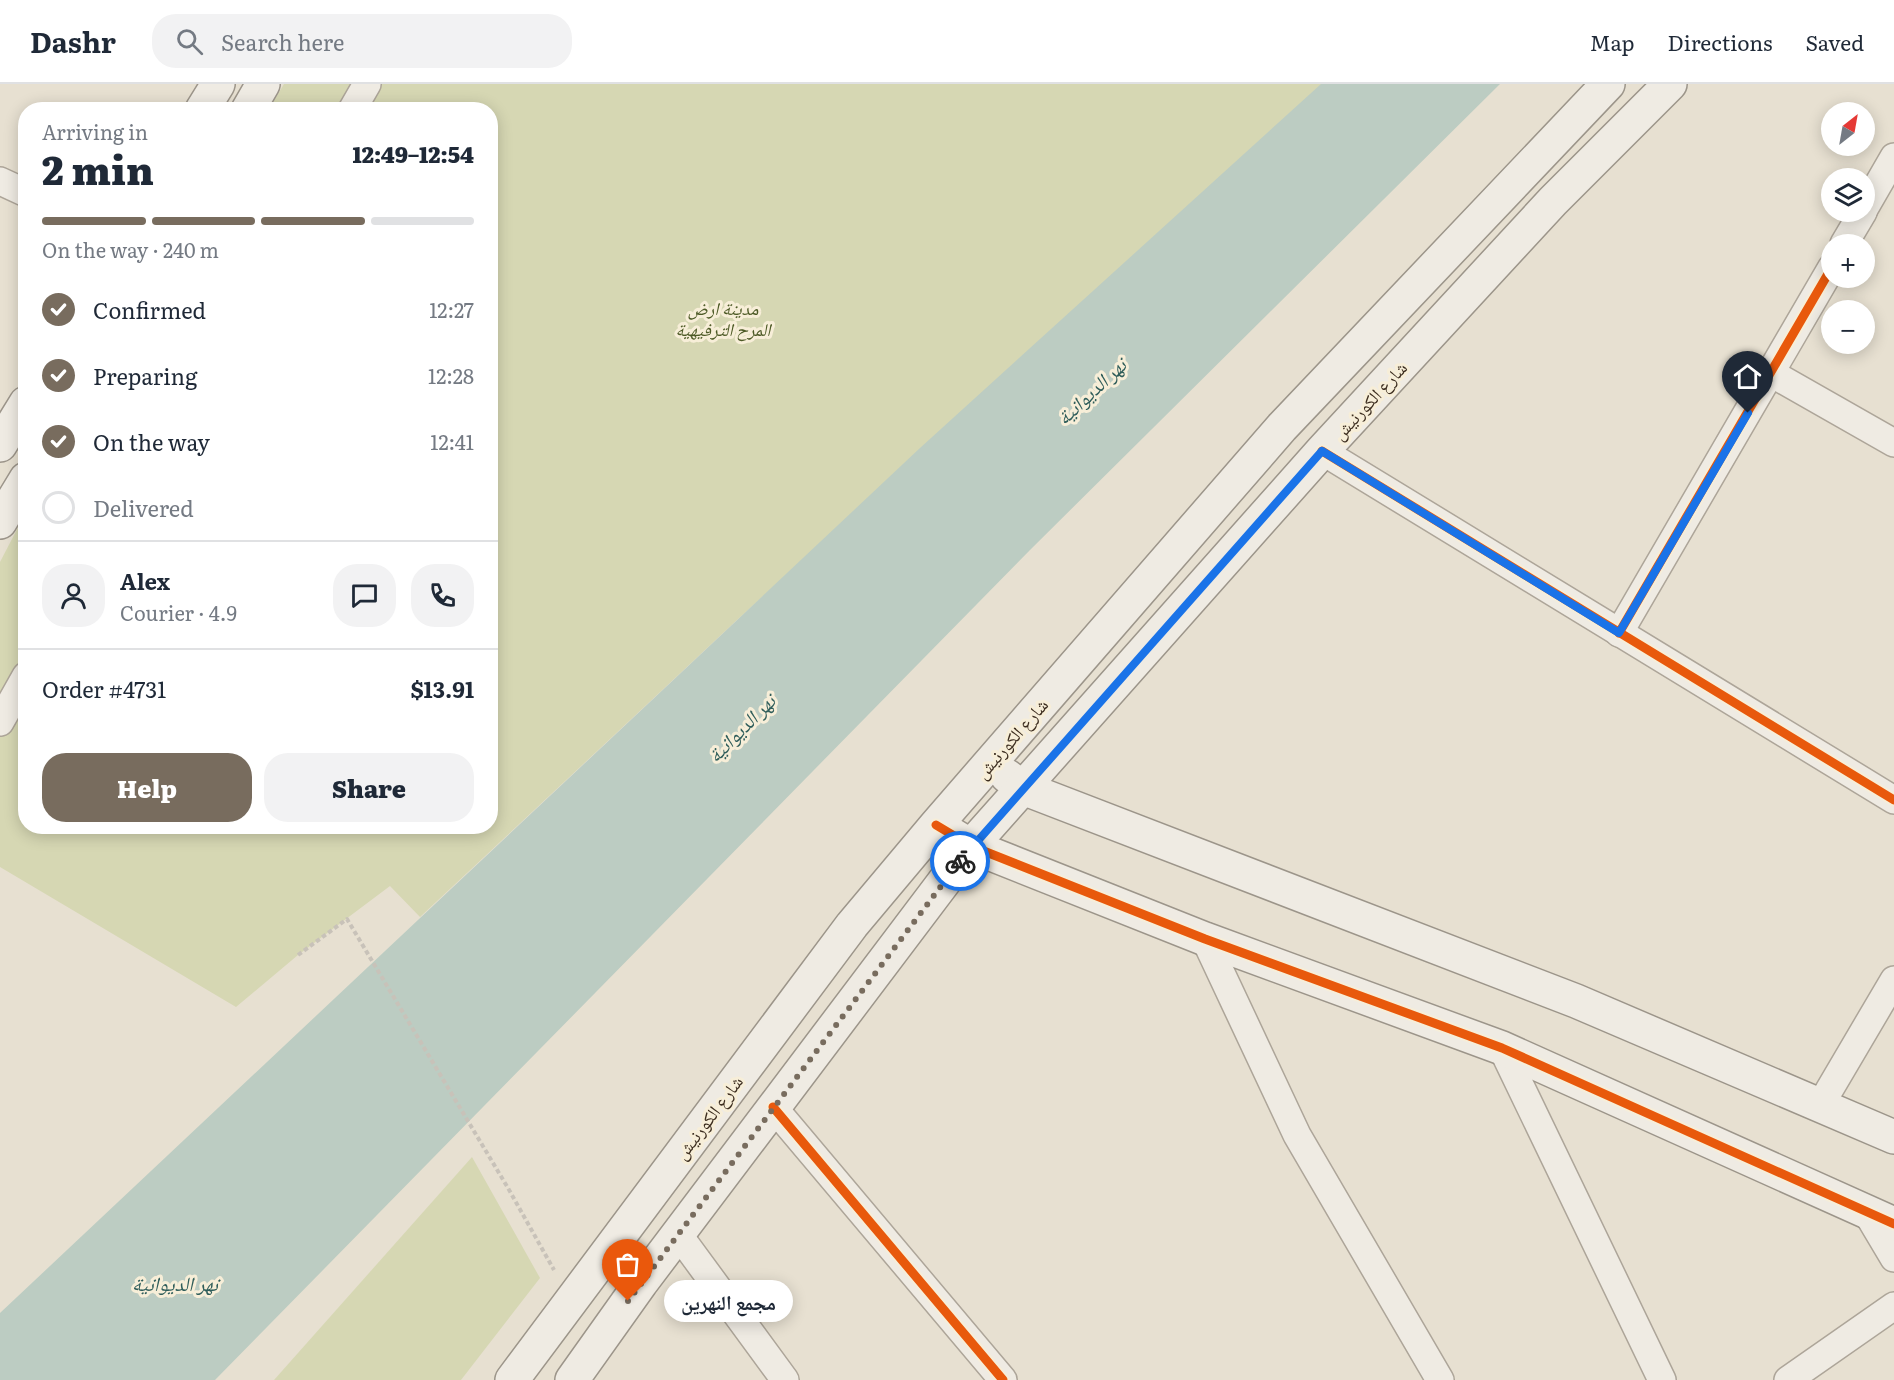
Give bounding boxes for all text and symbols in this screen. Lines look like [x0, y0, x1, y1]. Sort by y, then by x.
search box [152, 14, 572, 68]
text: Dashr [30, 20, 116, 62]
icon: search [173, 25, 206, 58]
text: Search here [221, 25, 344, 58]
text: Map [1590, 26, 1635, 57]
text: Directions [1668, 26, 1773, 57]
text: Saved [1806, 26, 1864, 57]
north arrow [1821, 102, 1875, 156]
map controls [1821, 102, 1875, 354]
text: Arriving in [42, 116, 148, 146]
text: 12:49–12:54 [353, 137, 474, 170]
text: 2 min [42, 139, 154, 197]
button: layers [1821, 168, 1875, 222]
text: On the way · 240 m [42, 234, 219, 264]
button: + [1821, 234, 1875, 288]
icon: check [42, 293, 75, 326]
text: Confirmed [93, 293, 206, 326]
text: 12:27 [429, 294, 474, 324]
park label: مدينة ارض المرح الترفيهية [675, 294, 772, 342]
button: − [1821, 300, 1875, 354]
water label: نهر الديوانية [1048, 348, 1134, 430]
pin [1722, 351, 1773, 413]
street label: شارع الكورنيش [1325, 354, 1413, 446]
icon: check [42, 359, 75, 392]
text: Preparing [93, 359, 197, 392]
text: 12:28 [428, 360, 474, 390]
icon: home [1731, 360, 1764, 393]
icon: check [42, 425, 75, 458]
text: On the way [93, 425, 210, 458]
text: 12:41 [430, 426, 474, 456]
text: Delivered [93, 491, 194, 524]
button: person [42, 564, 105, 627]
text: Alex [120, 564, 170, 597]
button: chat [333, 564, 396, 627]
button: phone [411, 564, 474, 627]
text: Courier · 4.9 [120, 597, 237, 627]
text: Order #4731 [42, 672, 166, 705]
text: $13.91 [411, 672, 474, 705]
water label: نهر الديوانية [699, 684, 783, 768]
street label: شارع الكورنيش [968, 692, 1054, 784]
button: Help [42, 753, 252, 822]
button: Share [264, 753, 474, 822]
courier [930, 831, 990, 891]
icon: bike [944, 845, 977, 878]
street label: شارع الكورنيش [667, 1069, 749, 1165]
pin [602, 1239, 653, 1301]
icon: bag [611, 1248, 644, 1281]
water label: نهر الديوانية [132, 1267, 221, 1297]
callout: مجمع النهرين [664, 1280, 793, 1322]
text: مجمع النهرين [681, 1286, 776, 1316]

